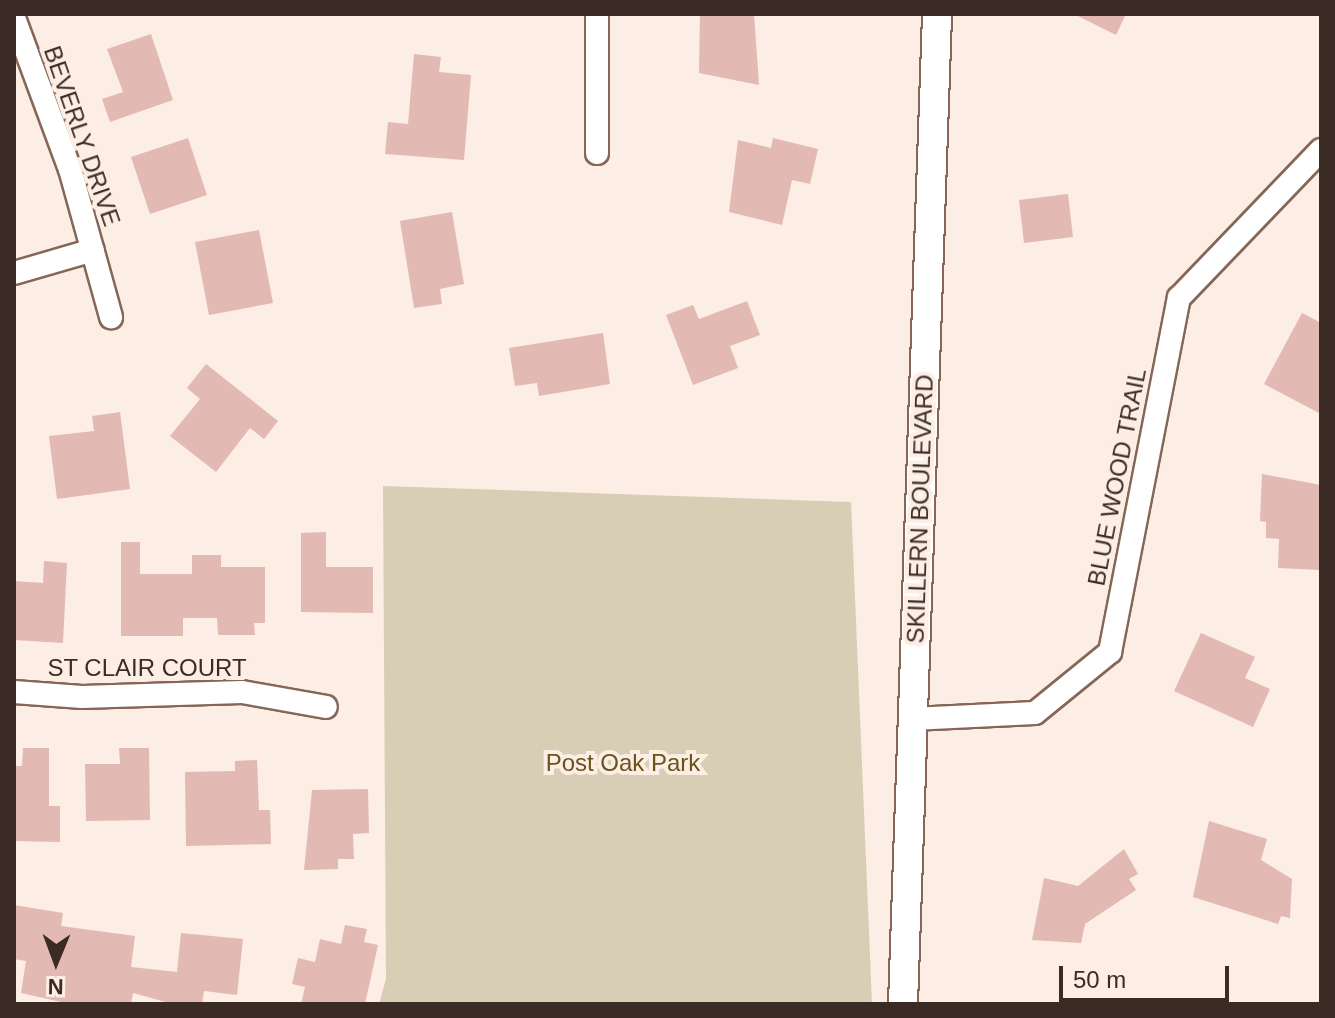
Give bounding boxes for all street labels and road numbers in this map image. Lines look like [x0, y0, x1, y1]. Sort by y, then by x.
street label: BEVERLY DRIVE [38, 42, 126, 230]
street label: BLUE WOOD TRAIL [1082, 366, 1152, 588]
street label: SKILLERN BOULEVARD [901, 374, 939, 644]
street label: ST CLAIR COURT [47, 654, 247, 682]

